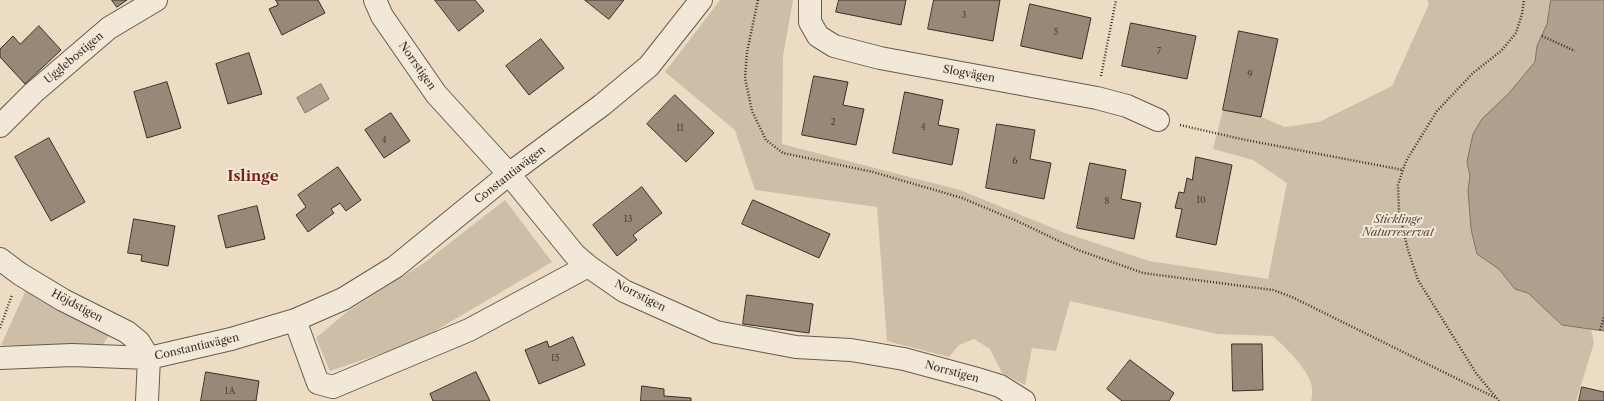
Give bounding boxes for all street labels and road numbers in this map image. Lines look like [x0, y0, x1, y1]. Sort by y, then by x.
street label: Ugglebostigen [42, 29, 106, 87]
street label: Norrstigen [396, 39, 438, 93]
street label: Slogvägen [942, 63, 996, 85]
street label: Constantiavägen [472, 143, 548, 207]
street label: Norrstigen [612, 278, 668, 314]
street label: Höjdstigen [49, 287, 105, 325]
street label: Constantiavägen [153, 331, 241, 363]
street label: Norrstigen [923, 358, 981, 386]

